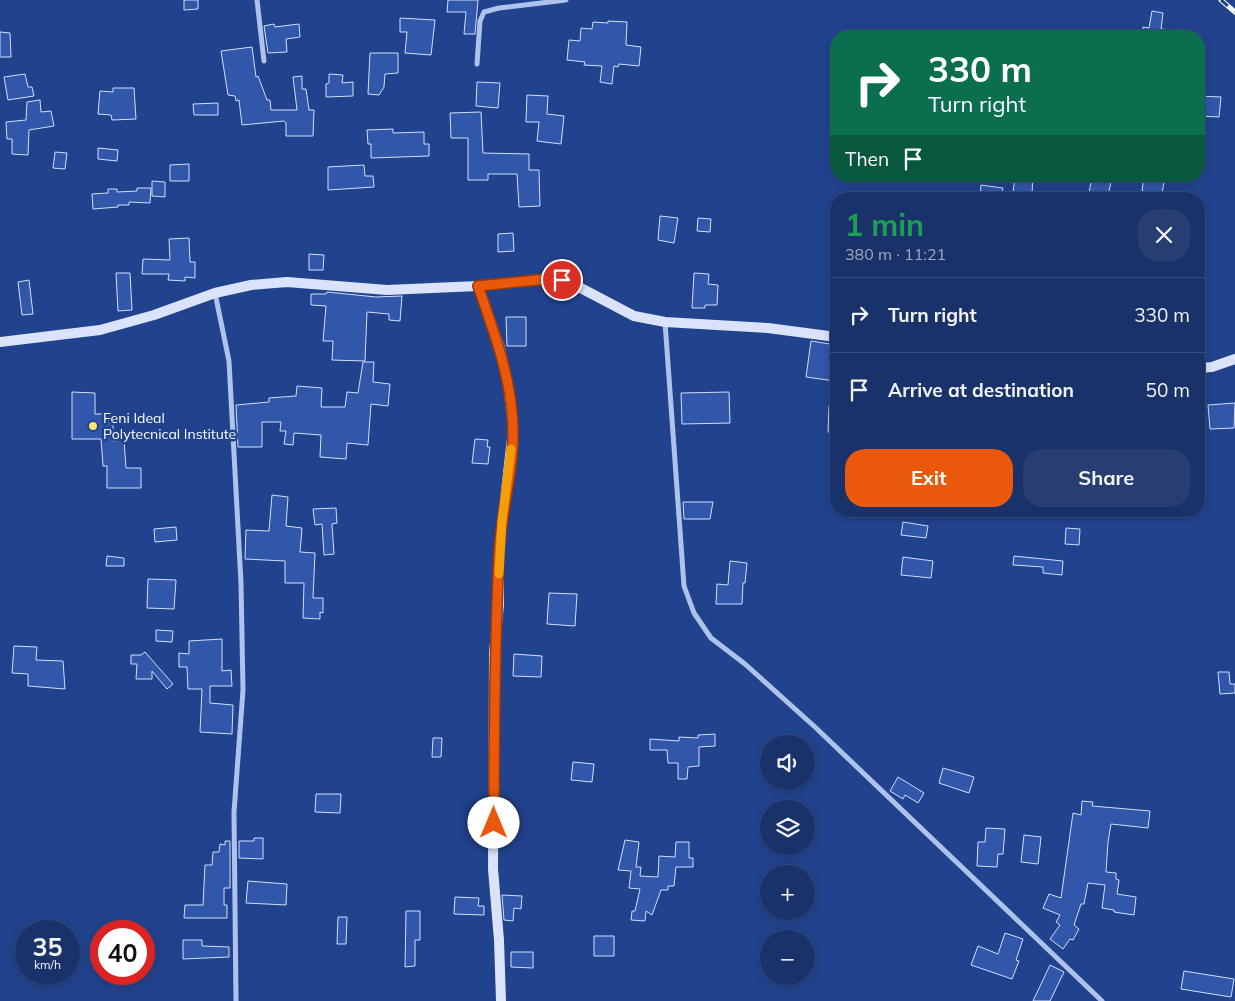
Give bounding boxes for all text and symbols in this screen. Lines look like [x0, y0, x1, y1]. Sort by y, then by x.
text: 330 m [928, 47, 1032, 91]
icon: right [845, 50, 910, 115]
text: Turn right [928, 90, 1026, 118]
icon: arrive [899, 145, 927, 173]
text: Then [845, 147, 889, 171]
text: 1 min [845, 206, 924, 244]
button: close [1138, 209, 1190, 261]
text: 380 m · 11:21 [845, 244, 946, 264]
pin [541, 259, 583, 301]
icon: arrive [548, 266, 576, 294]
icon: right [845, 301, 873, 329]
text: Turn right [888, 303, 977, 327]
text: 330 m [1134, 303, 1190, 327]
icon: arrive [845, 376, 873, 404]
text: Arrive at destination [888, 378, 1074, 402]
text: 50 m [1146, 378, 1190, 402]
place label: Feni Ideal Polytecnical Institute [103, 409, 236, 443]
marker: Feni Ideal Polytecnical Institute [87, 420, 99, 432]
button: Exit [845, 449, 1013, 507]
button: Share [1023, 449, 1190, 507]
map controls [760, 735, 815, 985]
button: sound [760, 735, 815, 790]
position arrow [467, 796, 519, 848]
button: layers [760, 800, 815, 855]
button: + [760, 865, 815, 920]
speed limit sign: 40 [90, 920, 155, 985]
button: − [760, 930, 815, 985]
text: 35 [32, 931, 63, 962]
text: km/h [34, 957, 61, 972]

